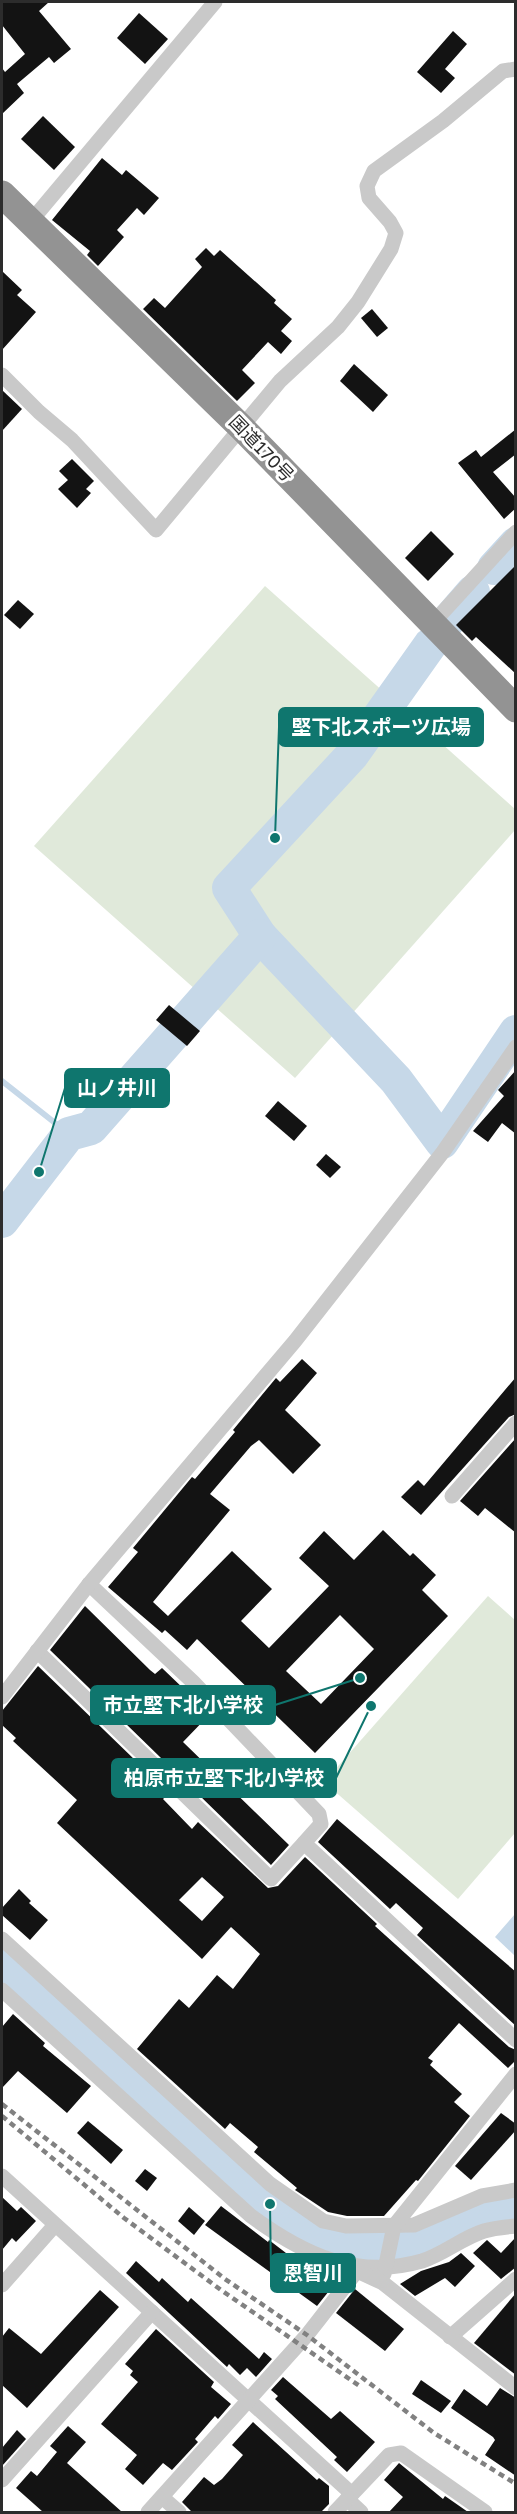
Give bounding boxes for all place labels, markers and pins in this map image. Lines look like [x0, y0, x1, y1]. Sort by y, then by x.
callout: 堅下北スポーツ広場 [279, 708, 483, 746]
callout: 山ノ井川 [65, 1069, 169, 1107]
callout: 市立堅下北小学校 [91, 1686, 275, 1724]
callout: 柏原市立堅下北小学校 [112, 1759, 336, 1797]
callout: 恩智川 [271, 2254, 355, 2292]

